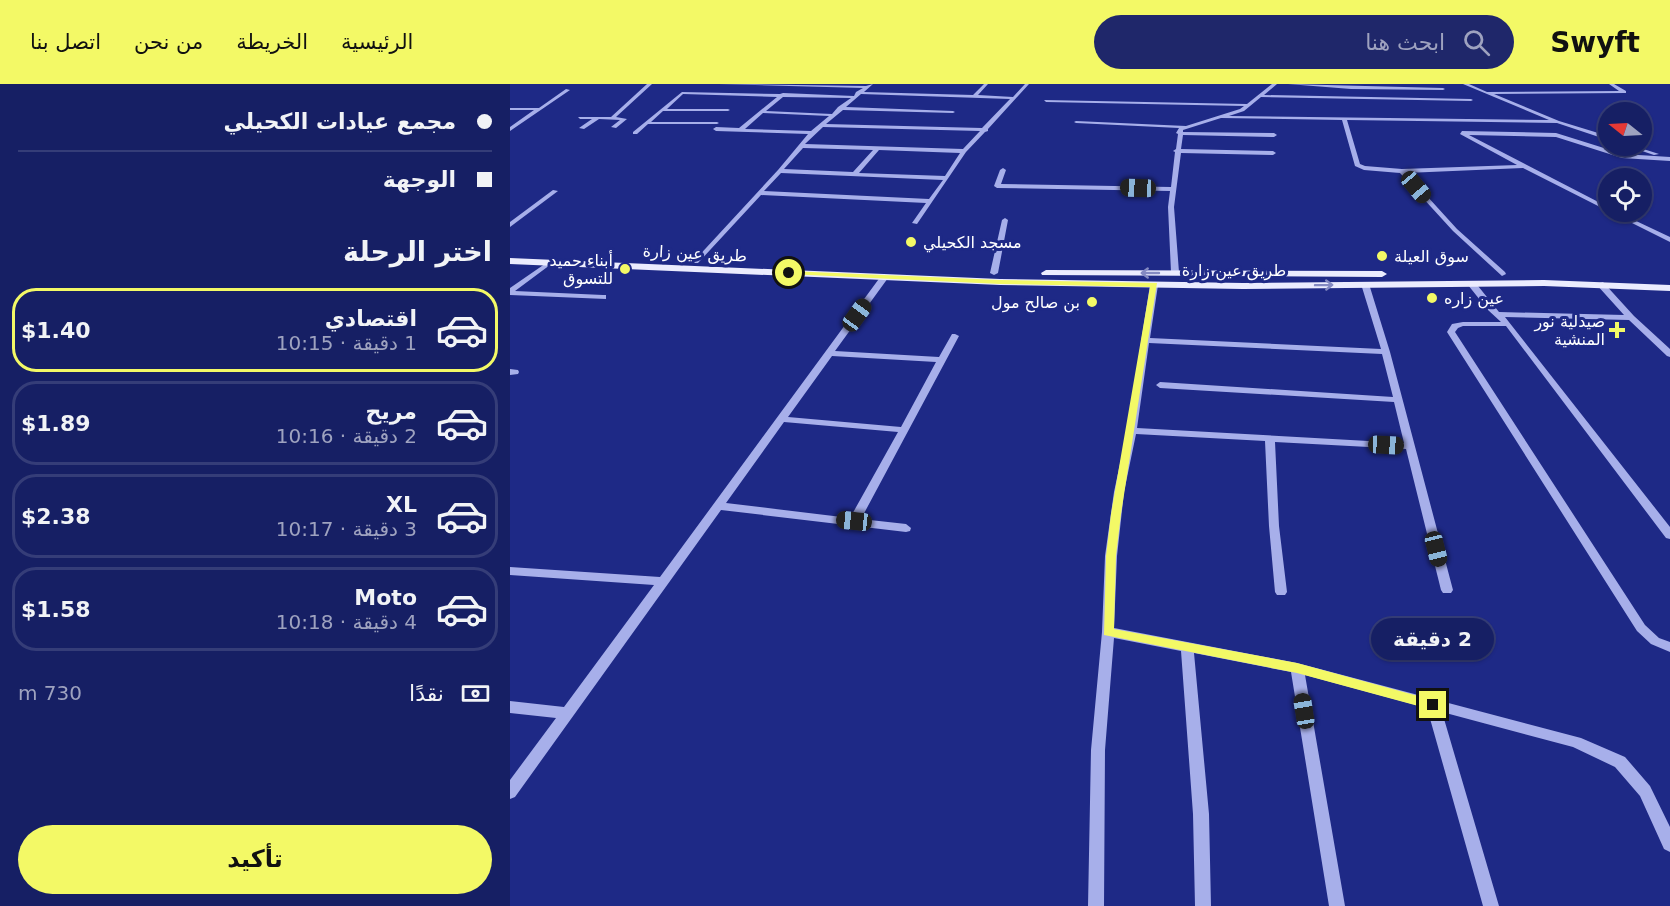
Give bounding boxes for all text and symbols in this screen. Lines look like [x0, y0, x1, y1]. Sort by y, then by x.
search box [1094, 15, 1514, 69]
icon: search [1460, 26, 1493, 59]
text: Swyft [1550, 26, 1640, 59]
text: اتصل بنا [30, 30, 101, 54]
text: من نحن [134, 30, 203, 54]
text: الخريطة [236, 30, 308, 54]
text: الرئيسية [341, 30, 413, 54]
text: ابحث هنا [1365, 30, 1445, 55]
north arrow [1598, 102, 1652, 156]
map controls [1598, 102, 1652, 222]
text: مجمع عيادات الكحيلي [224, 109, 456, 134]
text: الوجهة [383, 167, 456, 192]
car [1398, 167, 1434, 207]
button: locate [1598, 168, 1652, 222]
car [1120, 178, 1156, 198]
place label: مسجد الكحيلي [923, 233, 1022, 253]
marker: مسجد الكحيلي [904, 235, 918, 249]
text: اختر الرحلة [343, 236, 492, 267]
street label: طريق عين زارة [642, 241, 748, 267]
place label: سوق العيلة [1394, 247, 1469, 267]
marker: سوق العيلة [1375, 249, 1389, 263]
place label: أبناء حميد للتسوق [549, 250, 613, 289]
route start [775, 259, 802, 286]
street label: طريق عين زارة [1182, 261, 1286, 281]
marker: أبناء حميد للتسوق [618, 262, 632, 276]
one-way arrow [1140, 267, 1160, 279]
one-way arrow [1313, 279, 1333, 291]
place label: عين زاره [1444, 289, 1504, 309]
marker: عين زاره [1425, 291, 1439, 305]
place label: بن صالح مول [991, 293, 1080, 313]
car [839, 295, 875, 335]
marker: بن صالح مول [1085, 295, 1099, 309]
icon: car [435, 303, 489, 357]
text: اقتصادي [325, 306, 417, 331]
place label: صيدلية نور المنشية [1533, 312, 1605, 349]
text: $1.40 [21, 318, 91, 343]
marker: صيدلية نور المنشية [1610, 323, 1624, 337]
text: 1 دقيقة · 10:15 [276, 331, 417, 355]
icon: car [435, 396, 489, 450]
text: مريح [366, 399, 417, 424]
text: $1.89 [21, 411, 91, 436]
text: 2 دقيقة · 10:16 [276, 424, 417, 448]
car [1368, 435, 1404, 455]
icon: car [435, 489, 489, 543]
text: XL [386, 492, 417, 517]
text: $2.38 [21, 504, 91, 529]
car [835, 510, 873, 532]
text: 3 دقيقة · 10:17 [276, 517, 417, 541]
car [1423, 529, 1449, 569]
icon: car [435, 582, 489, 636]
text: Moto [354, 585, 417, 610]
text: $1.58 [21, 597, 91, 622]
text: 4 دقيقة · 10:18 [276, 610, 417, 634]
callout: 2 دقيقة [1372, 618, 1494, 660]
text: 2 دقيقة [1393, 627, 1472, 651]
icon: cash [459, 677, 492, 710]
text: 730 m [18, 681, 82, 705]
text: نقدًا [409, 681, 444, 706]
route end [1419, 691, 1446, 718]
car [1292, 692, 1316, 730]
button: تأكيد [18, 825, 492, 894]

